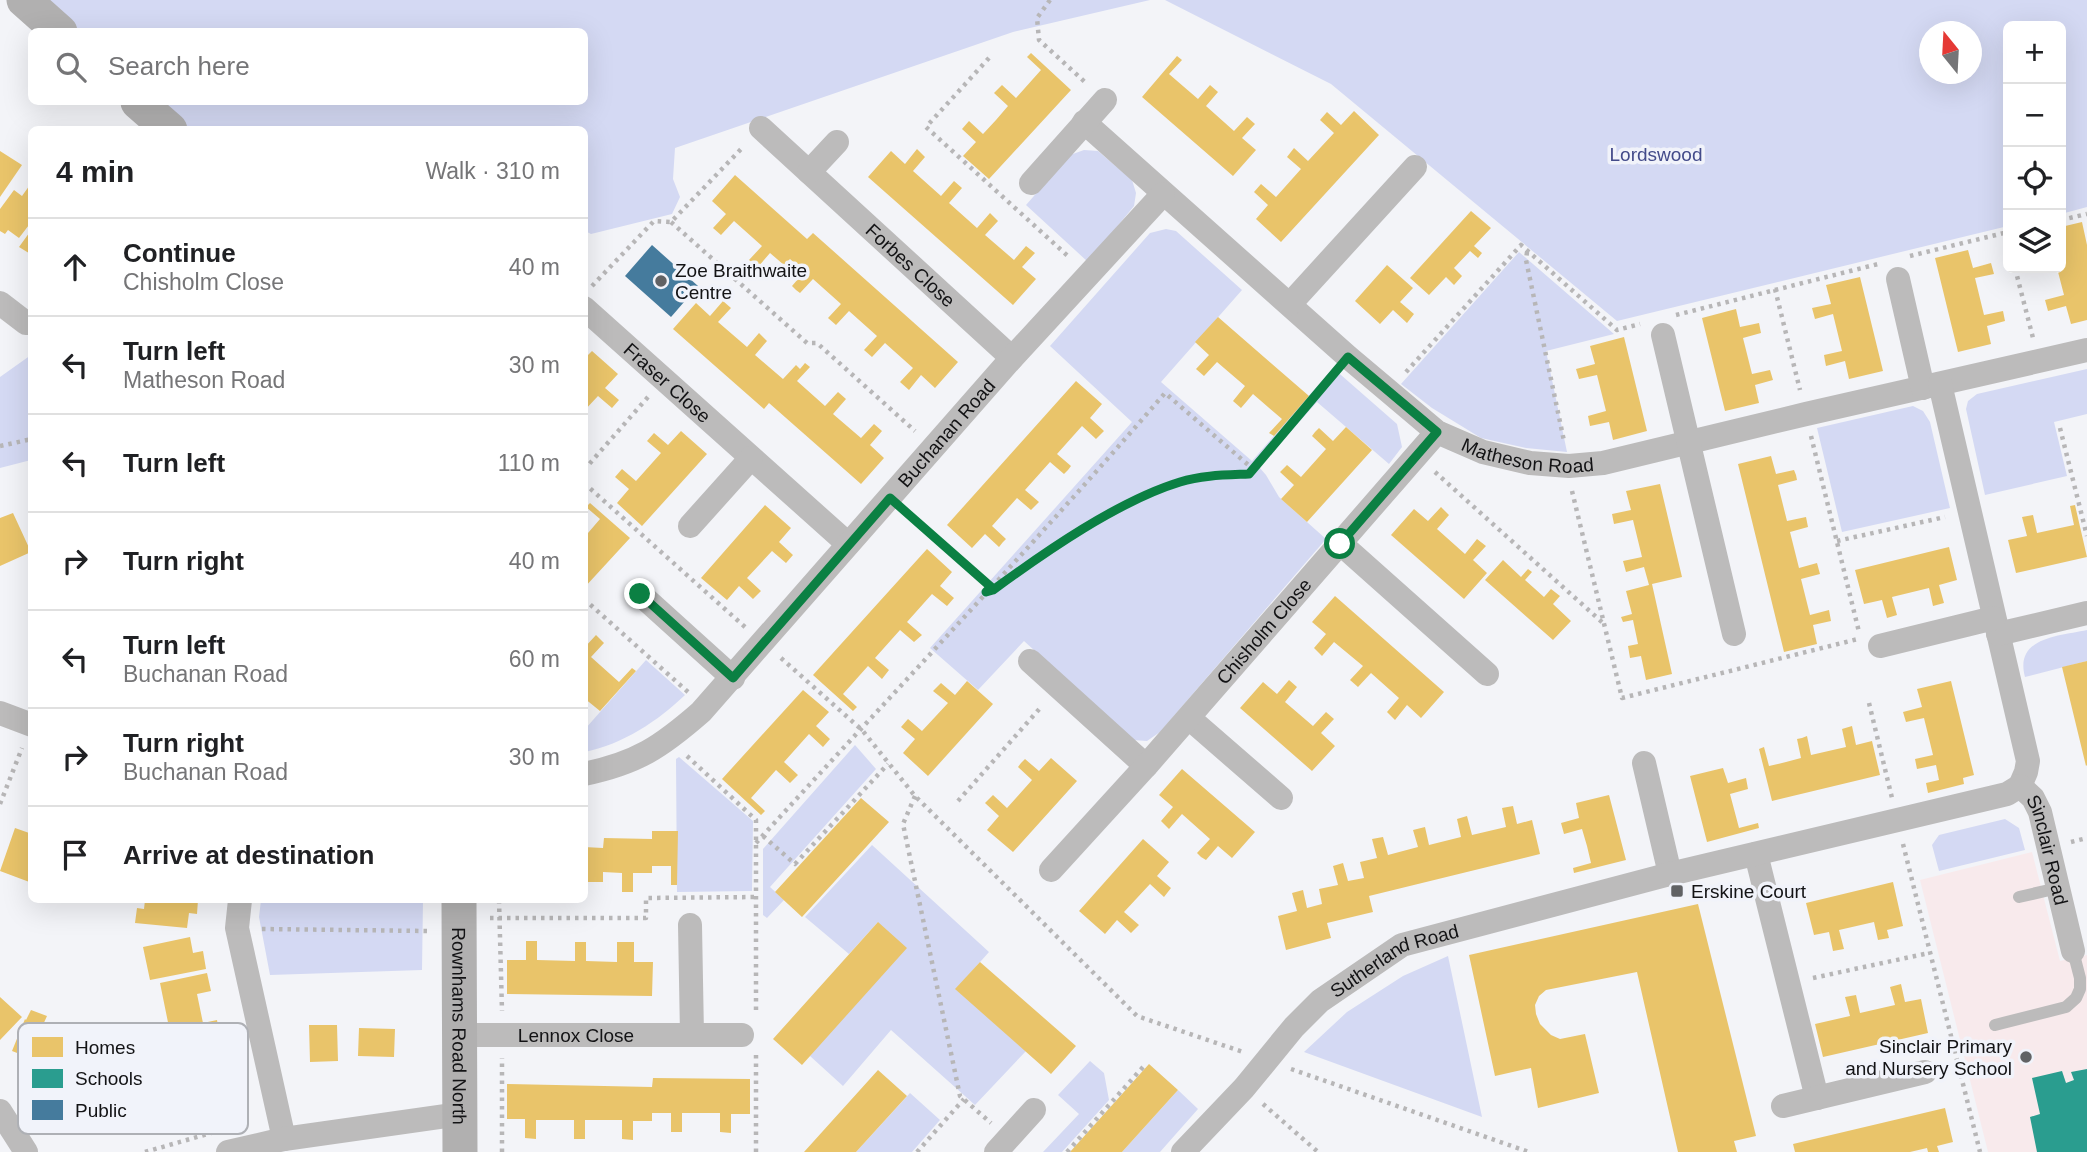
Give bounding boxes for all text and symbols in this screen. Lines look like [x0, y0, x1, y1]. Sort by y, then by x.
north arrow [1919, 21, 1982, 84]
map controls [2003, 21, 2066, 273]
button: + [2003, 21, 2066, 84]
search box [28, 28, 588, 105]
icon: search [52, 48, 90, 86]
text: Search here [108, 51, 250, 81]
button: − [2003, 84, 2066, 147]
park label: Lordswood [1610, 144, 1702, 165]
button: locate [2003, 147, 2066, 210]
text: 4 min [56, 155, 134, 188]
text: Walk · 310 m [425, 158, 560, 184]
button: layers [2003, 210, 2066, 273]
street label: Forbes Close [862, 219, 959, 311]
text: Continue [123, 238, 236, 268]
icon: ahead [56, 248, 94, 286]
text: 40 m [509, 254, 560, 280]
place label: Zoe Braithwaite Centre [675, 260, 807, 303]
text: Chisholm Close [123, 269, 284, 295]
marker: Zoe Braithwaite Centre [653, 273, 669, 289]
text: Turn left [123, 336, 225, 366]
street label: Fraser Close [620, 339, 715, 427]
icon: left [56, 346, 94, 384]
text: 30 m [509, 352, 560, 378]
text: Matheson Road [123, 367, 285, 393]
street label: Buchanan Road [893, 375, 999, 491]
street label: Matheson Road [1459, 434, 1595, 477]
icon: left [56, 444, 94, 482]
text: Turn left [123, 448, 225, 478]
text: 110 m [498, 450, 560, 476]
route start [1324, 528, 1355, 559]
icon: right [56, 542, 94, 580]
text: Turn right [123, 546, 244, 576]
text: 40 m [509, 548, 560, 574]
street label: Chisholm Close [1212, 574, 1315, 688]
route end [624, 578, 655, 609]
text: Turn left [123, 630, 225, 660]
icon: left [56, 640, 94, 678]
text: 60 m [509, 646, 560, 672]
text: Buchanan Road [123, 661, 288, 687]
text: Turn right [123, 728, 244, 758]
icon: right [56, 738, 94, 776]
text: 30 m [509, 744, 560, 770]
text: Buchanan Road [123, 759, 288, 785]
street label: Sinclair Road [2023, 791, 2072, 907]
icon: arrive [56, 836, 94, 874]
text: Arrive at destination [123, 840, 374, 870]
place label: Erskine Court [1691, 881, 1807, 902]
marker: Erskine Court [1669, 883, 1685, 899]
street label: Sutherland Road [1326, 920, 1461, 1001]
street label: Rownhams Road North [449, 927, 470, 1125]
legend [18, 1023, 248, 1134]
street label: Lennox Close [518, 1025, 634, 1046]
place label: Sinclair Primary and Nursery School [1845, 1036, 2012, 1079]
text: Homes [75, 1037, 135, 1058]
marker: Sinclair Primary and Nursery School [2018, 1049, 2034, 1065]
text: Schools [75, 1068, 143, 1089]
text: Public [75, 1100, 127, 1121]

